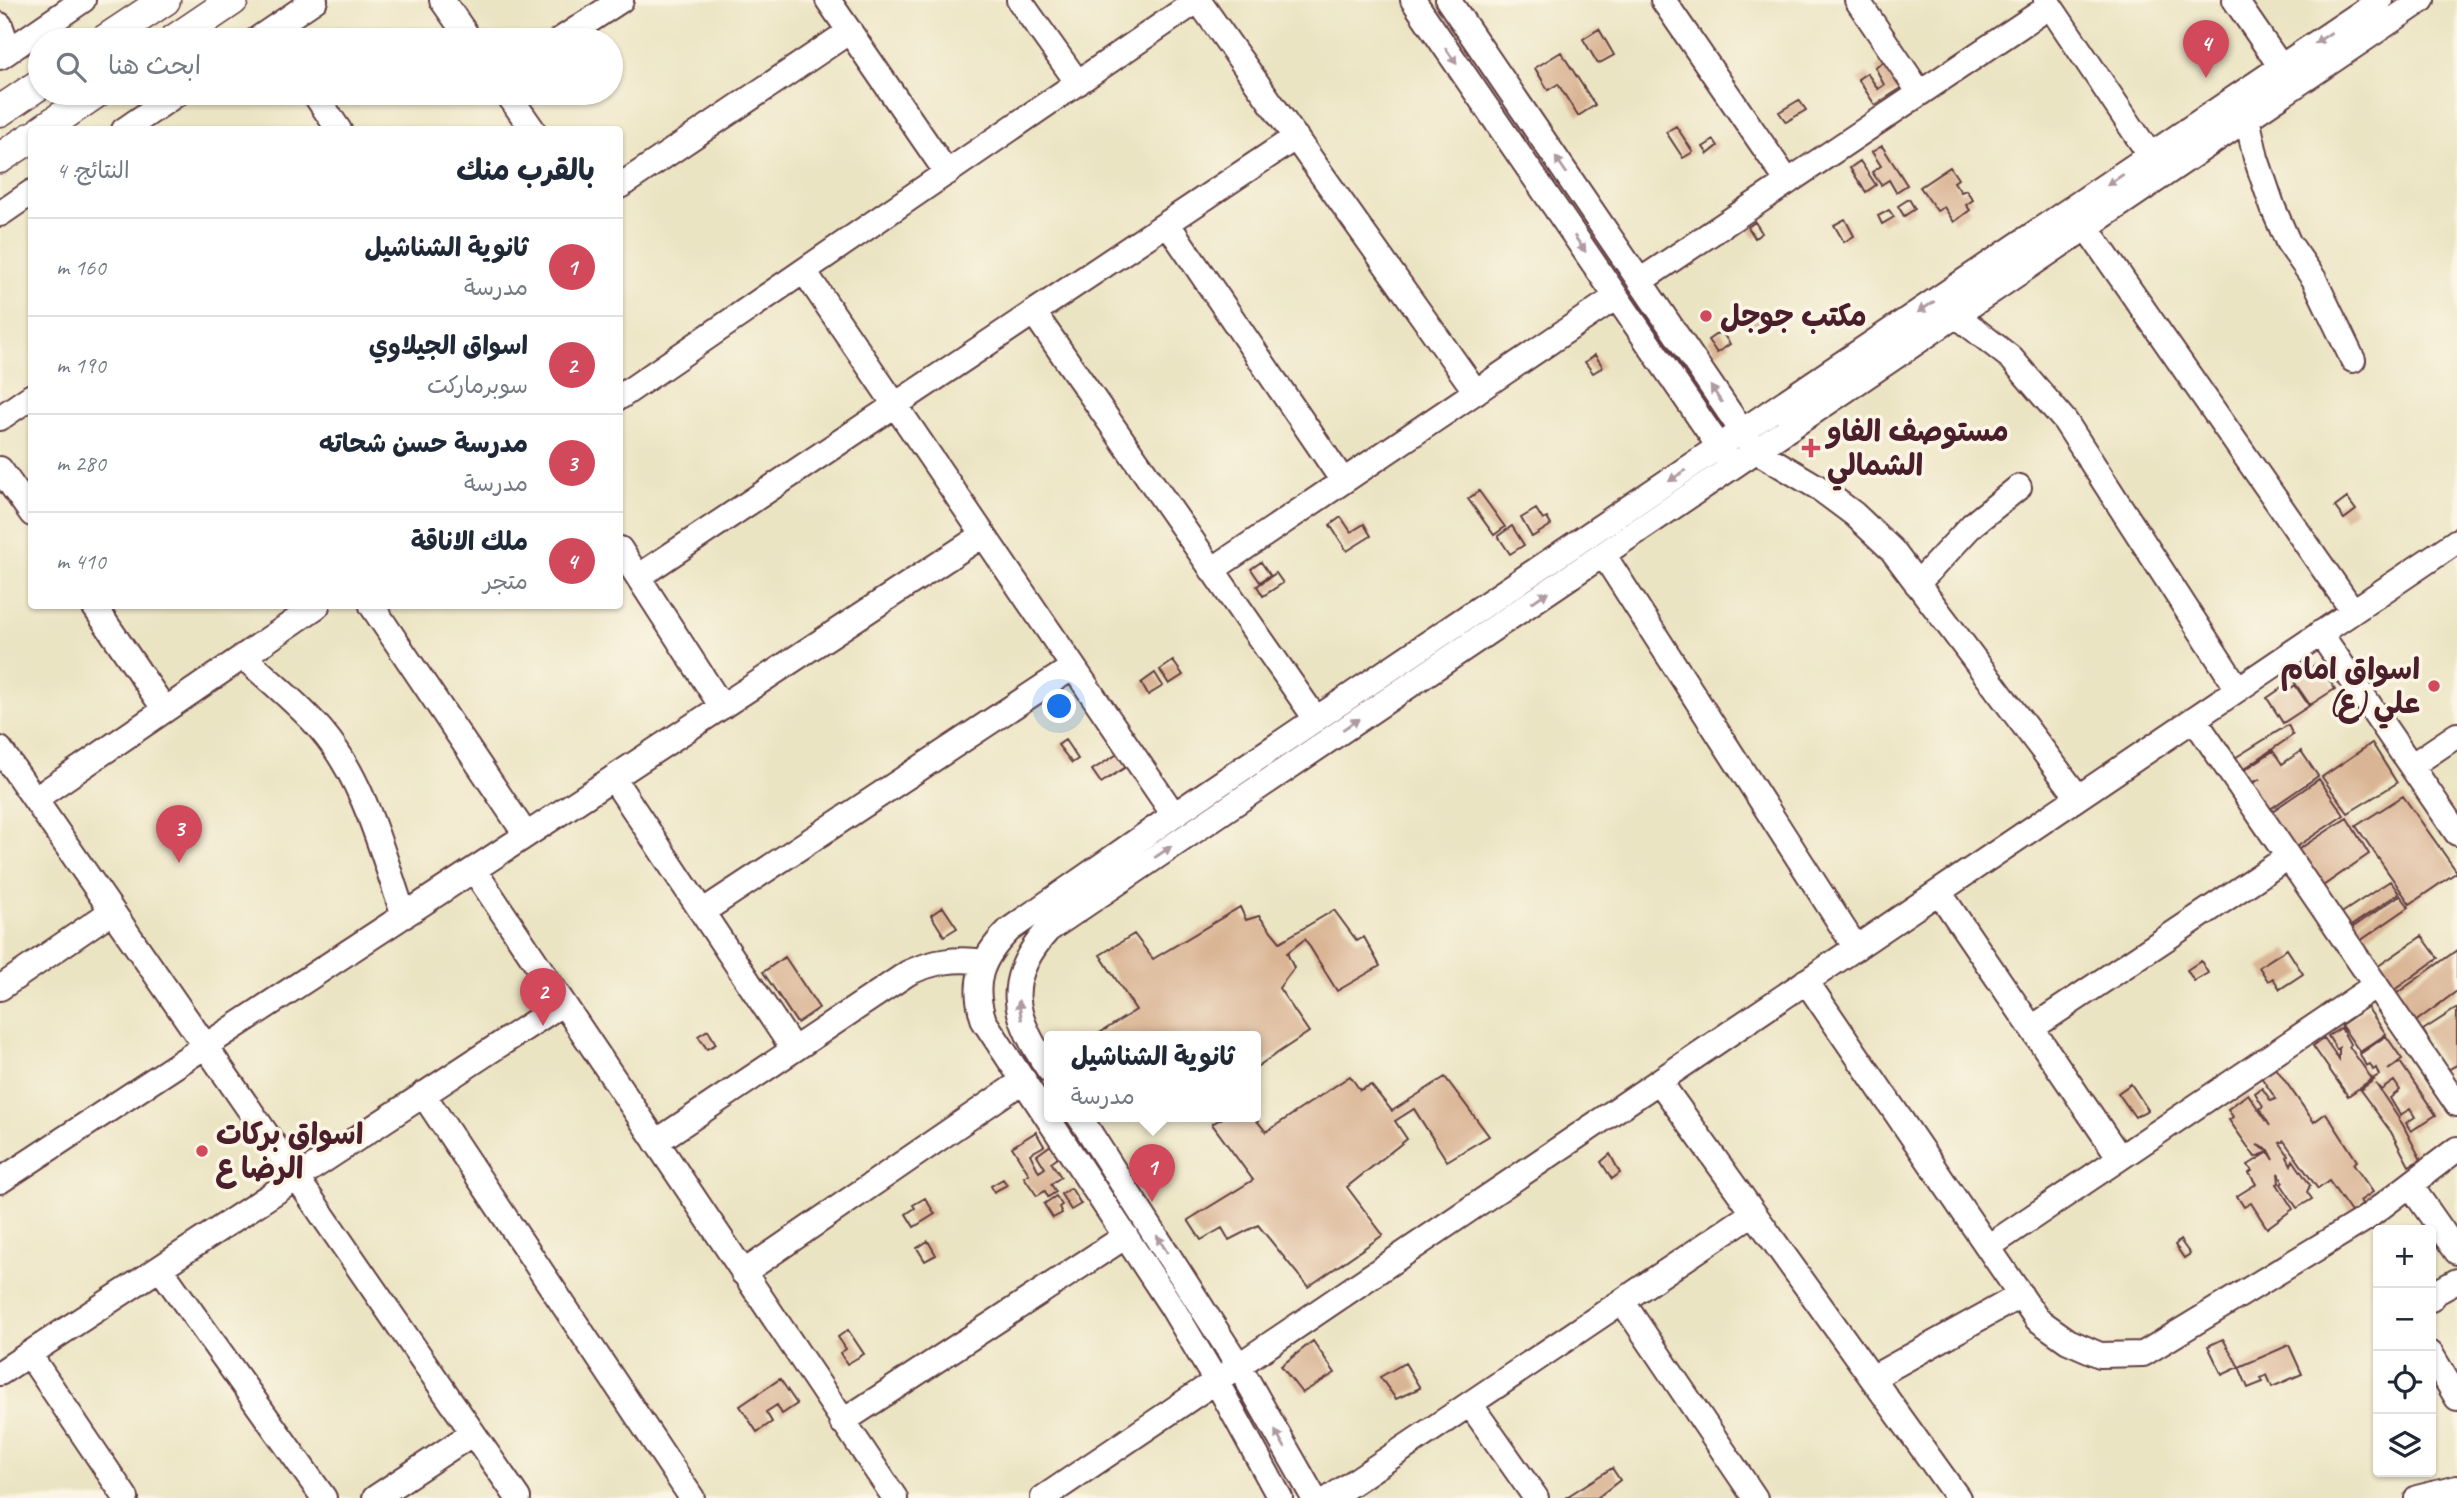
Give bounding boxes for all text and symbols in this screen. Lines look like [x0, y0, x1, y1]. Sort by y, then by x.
pin: 4 [2183, 20, 2229, 78]
search box [28, 28, 623, 105]
one-way arrow [2314, 31, 2332, 45]
one-way arrow [1444, 47, 1458, 65]
icon: search [52, 48, 90, 86]
text: ابحث هنا [108, 49, 201, 82]
text: بالقرب منك [456, 151, 595, 189]
text: النتائج: 4 [56, 156, 130, 185]
one-way arrow [1554, 156, 1568, 174]
one-way arrow [2105, 173, 2124, 186]
text: ثانوية الشناشيل [365, 231, 528, 264]
one-way arrow [1573, 235, 1587, 253]
text: 160 m [56, 253, 106, 282]
text: 1 [567, 253, 577, 282]
text: مدرسة [464, 273, 528, 302]
place label: مكتب جوجل [1720, 297, 1867, 335]
one-way arrow [1917, 300, 1935, 314]
marker: مكتب جوجل [1698, 308, 1714, 324]
text: اسواق الجيلاوي [369, 329, 528, 362]
text: 190 m [56, 351, 106, 380]
text: 2 [567, 351, 577, 380]
text: سوبرماركت [427, 371, 528, 400]
one-way arrow [1710, 384, 1723, 403]
place label: مستوصف الفاو الشمالي [1824, 412, 2009, 491]
text: مدرسة حسن شحاته [319, 427, 528, 460]
marker: مستوصف الفاو الشمالي [1801, 438, 1821, 458]
text: 280 m [56, 449, 106, 478]
text: 3 [567, 449, 577, 478]
text: مدرسة [464, 469, 528, 498]
one-way arrow [1668, 469, 1686, 483]
text: ملك الاناقة [411, 525, 528, 558]
text: 410 m [56, 547, 106, 576]
text: 4 [567, 547, 577, 576]
text: متجر [483, 567, 528, 596]
one-way arrow [1530, 591, 1549, 604]
place label: اسواق امام علي (ع) [2281, 650, 2420, 729]
marker: اسواق امام علي (ع) [2426, 678, 2442, 694]
your location [1042, 689, 1076, 723]
one-way arrow [1341, 718, 1361, 731]
pin: 3 [156, 805, 202, 863]
one-way arrow [1154, 845, 1172, 859]
pin: 2 [520, 968, 566, 1026]
one-way arrow [1014, 999, 1025, 1021]
popup [1044, 1031, 1261, 1122]
text: ثانوية الشناشيل [1071, 1040, 1234, 1073]
text: مدرسة [1071, 1082, 1135, 1111]
place label: اسواق بركات الرضا ع [216, 1115, 363, 1189]
marker: اسواق بركات الرضا ع [194, 1143, 210, 1159]
pin: 1 [1129, 1144, 1175, 1202]
map controls [2373, 1225, 2436, 1477]
button: + [2373, 1225, 2436, 1288]
one-way arrow [1155, 1235, 1169, 1253]
button: − [2373, 1288, 2436, 1351]
button: locate [2373, 1351, 2436, 1414]
button: layers [2373, 1414, 2436, 1477]
one-way arrow [1274, 1429, 1286, 1448]

